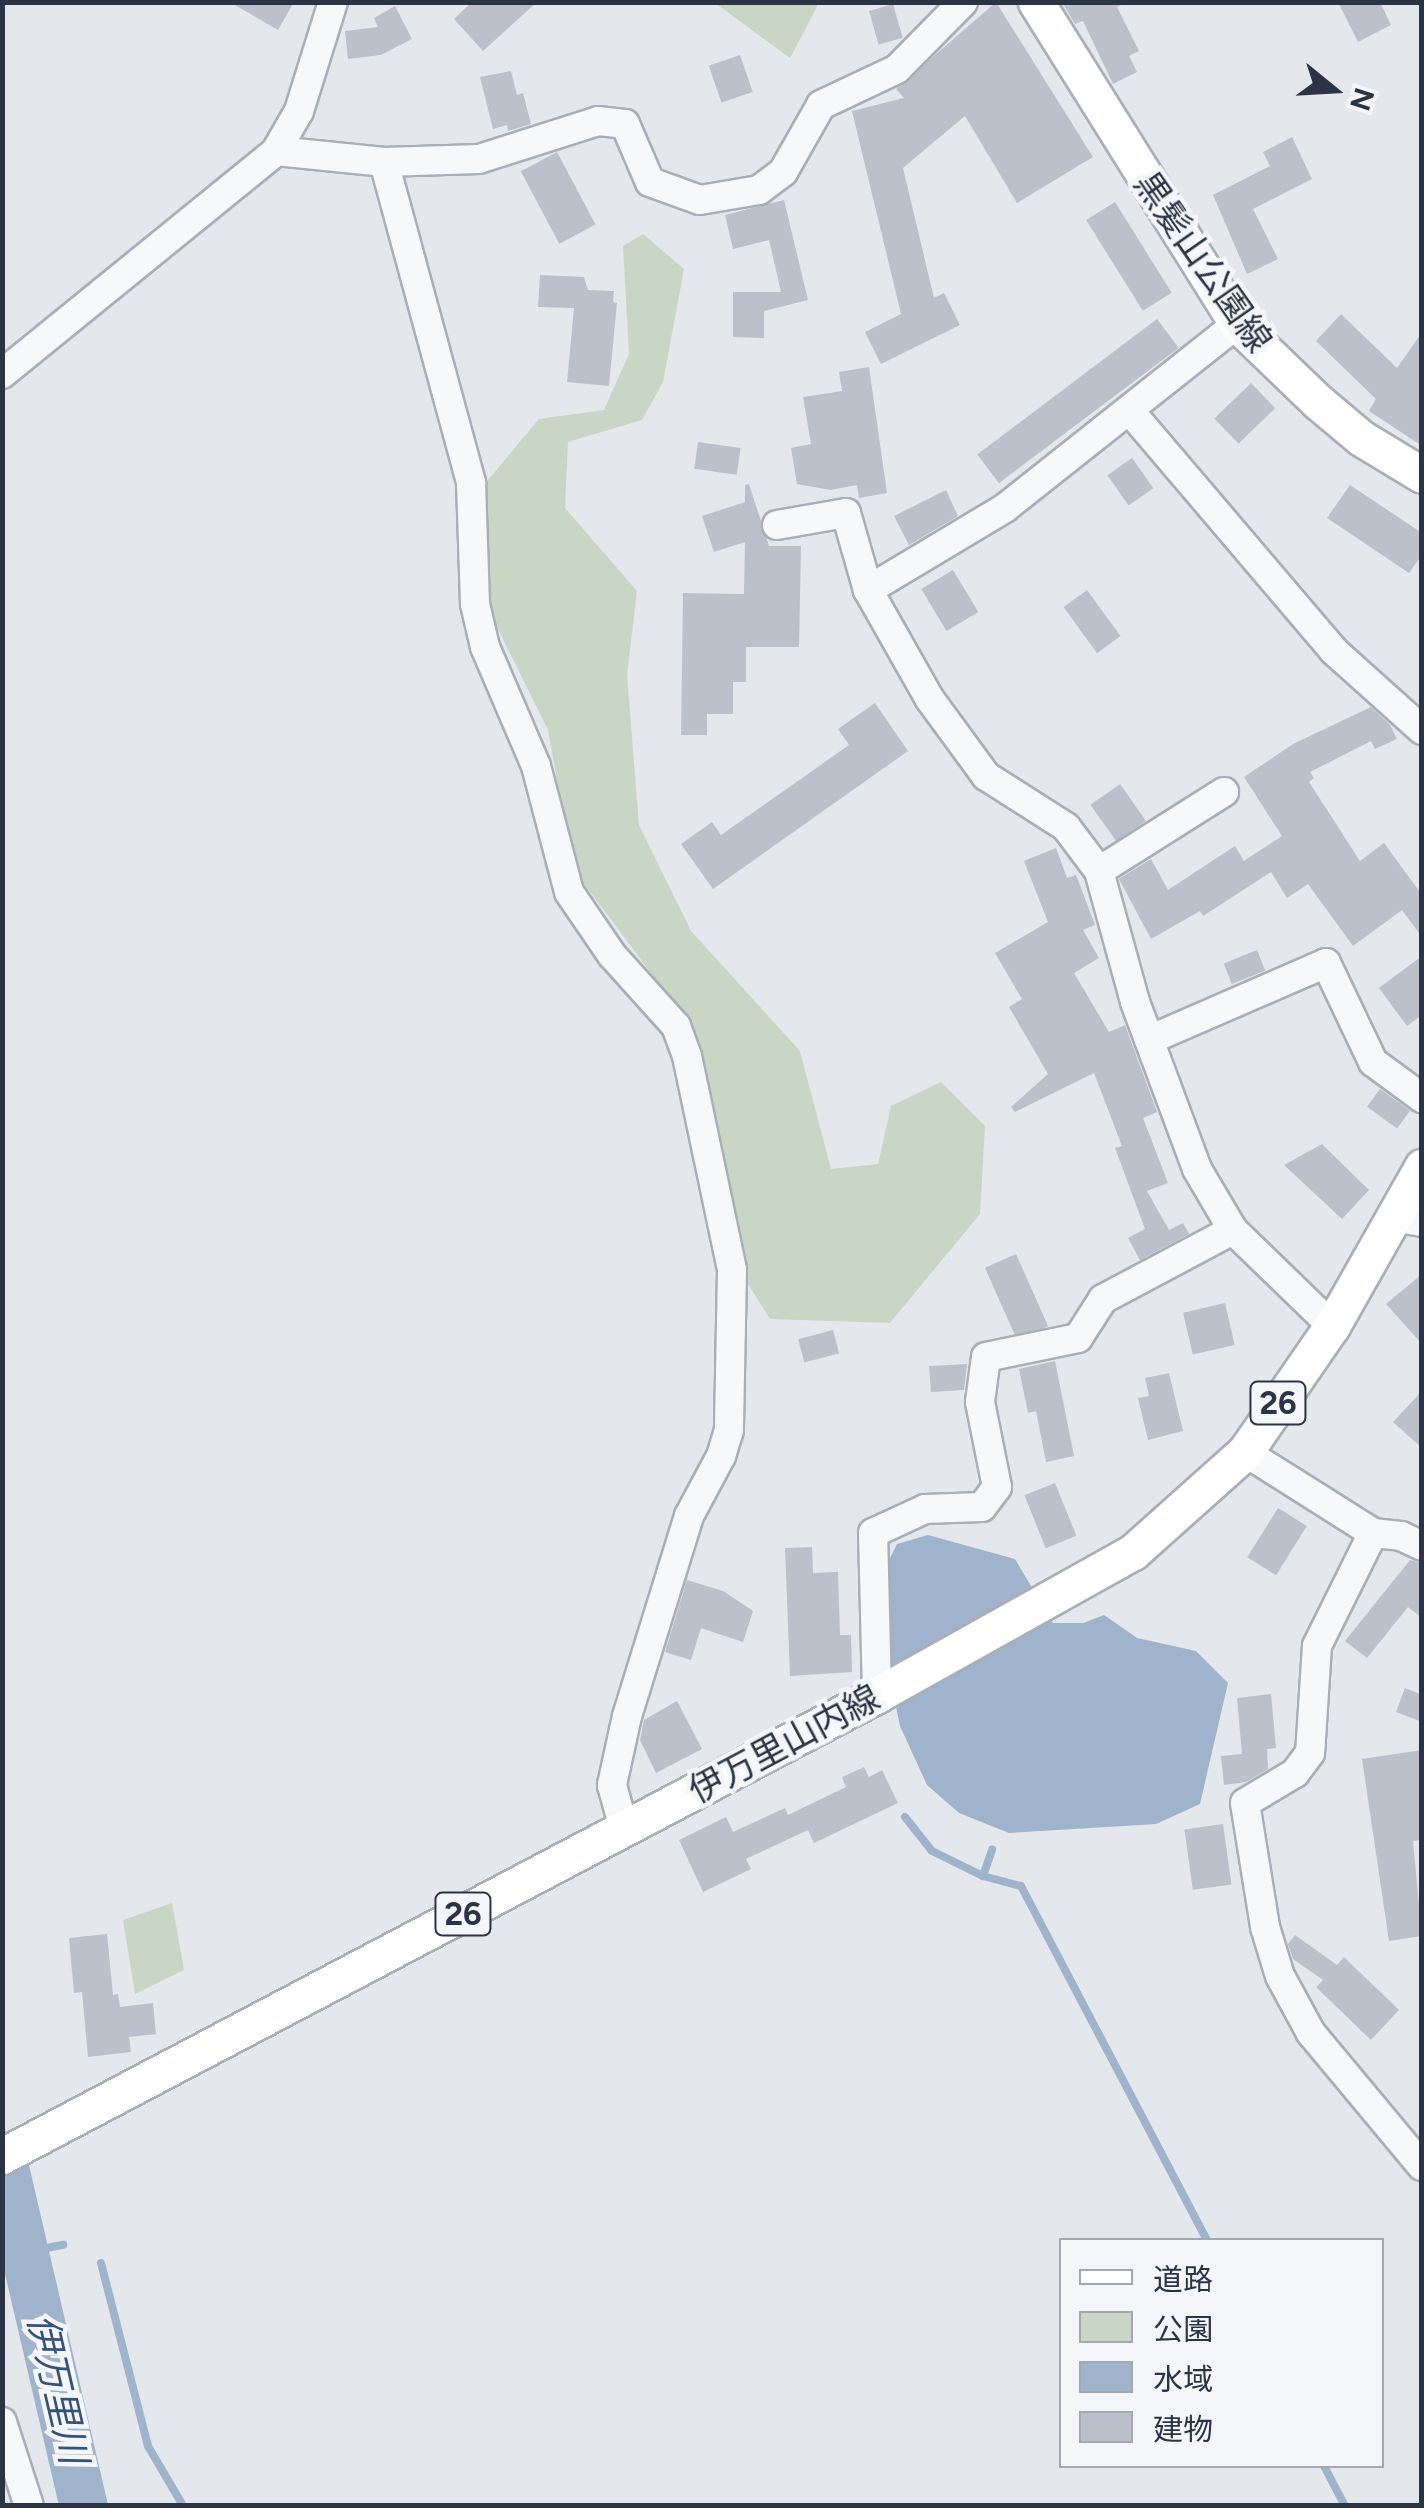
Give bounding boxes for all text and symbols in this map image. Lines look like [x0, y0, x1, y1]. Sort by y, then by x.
north arrow [1284, 40, 1384, 140]
text: N [1343, 84, 1382, 115]
street label: 黒髪山公園線 [1126, 164, 1280, 360]
road number: 26 [1248, 1376, 1308, 1430]
street label: 伊万里山内線 [681, 1676, 887, 1812]
road number: 26 [433, 1887, 493, 1941]
legend [1059, 2238, 1384, 2468]
text: 道路 [1153, 2261, 1213, 2298]
water label: 伊万里川 [18, 2310, 96, 2468]
text: 公園 [1153, 2311, 1213, 2348]
text: 水域 [1153, 2361, 1213, 2398]
text: 建物 [1153, 2411, 1213, 2448]

